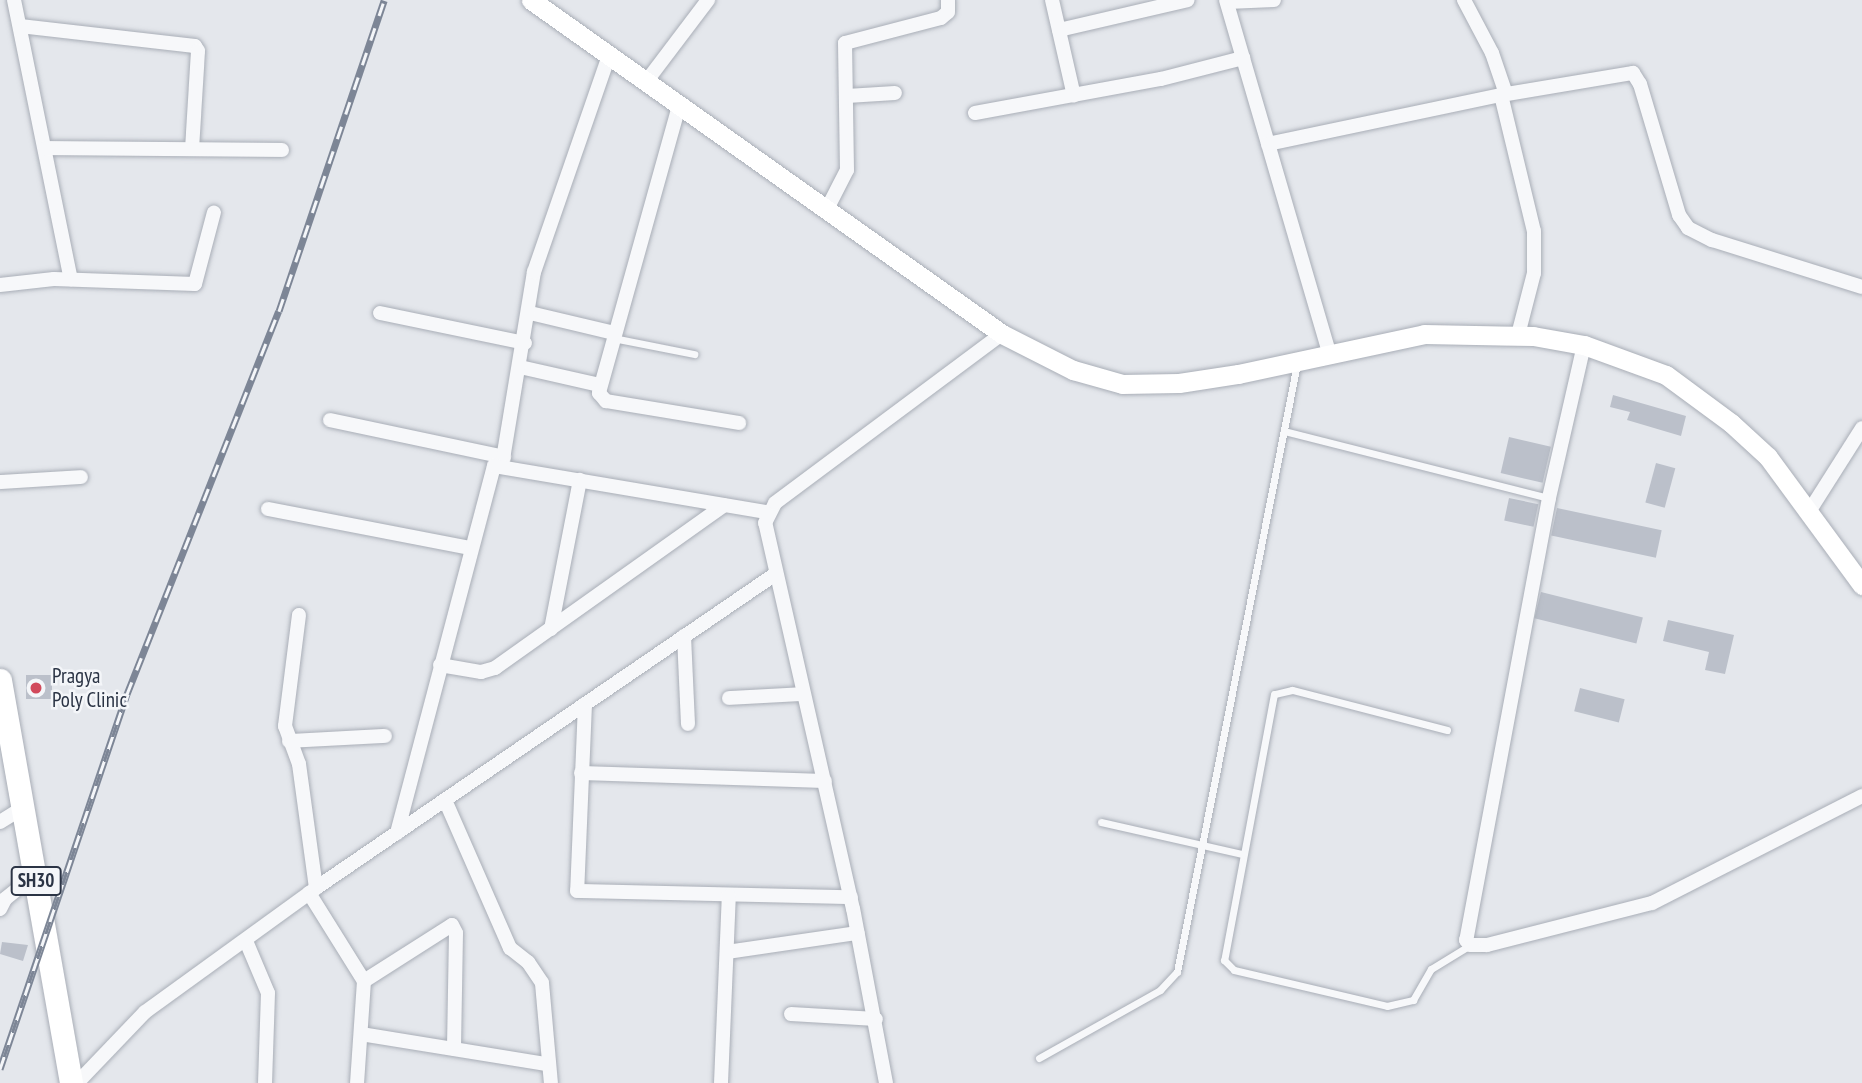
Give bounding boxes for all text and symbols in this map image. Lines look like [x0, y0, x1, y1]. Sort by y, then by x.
place label: Pragya Poly Clinic [52, 663, 127, 713]
marker: Pragya Poly Clinic [26, 678, 46, 698]
road number: SH30 [10, 866, 62, 897]

